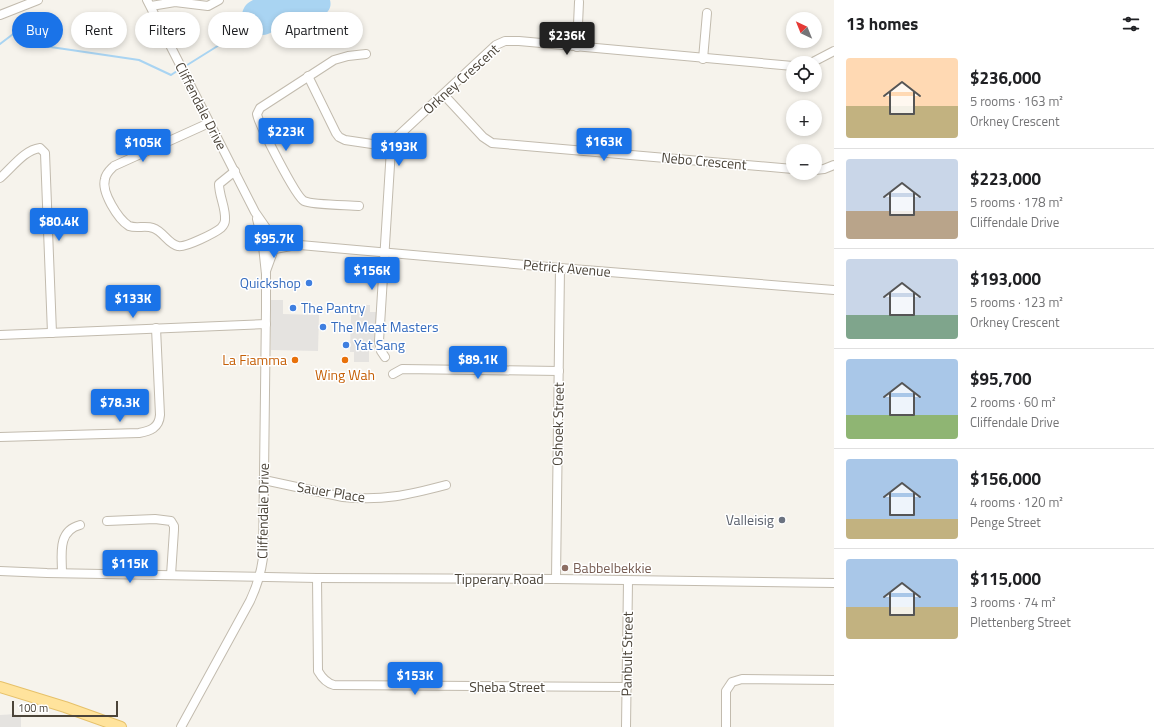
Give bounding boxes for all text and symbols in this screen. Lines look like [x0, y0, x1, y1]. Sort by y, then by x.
text: 13 homes [846, 11, 918, 37]
chip: Buy [12, 12, 63, 48]
chip: Rent [71, 12, 127, 48]
chip: Filters [135, 12, 200, 48]
chip: New [208, 12, 263, 48]
chip: Apartment [271, 12, 363, 48]
north arrow [786, 12, 822, 48]
map controls [786, 12, 822, 180]
icon: filters [1120, 13, 1142, 35]
pin: $236K [539, 22, 595, 56]
text: $236K [549, 25, 585, 45]
street label: Orkney Crescent [418, 39, 504, 119]
button: locate [786, 56, 822, 92]
street label: Cliffendale Drive [170, 58, 233, 153]
text: $236,000 [970, 65, 1041, 91]
icon: home [878, 74, 926, 122]
text: 5 rooms · 163 m² [970, 91, 1063, 111]
button: + [786, 100, 822, 136]
text: Orkney Crescent [970, 111, 1060, 131]
pin: $223K [258, 118, 314, 152]
text: $223K [268, 121, 304, 141]
pin: $163K [576, 128, 632, 162]
pin: $105K [115, 129, 171, 163]
text: $163K [586, 131, 622, 151]
text: $105K [125, 132, 161, 152]
pin: $193K [371, 133, 427, 167]
text: $193K [381, 136, 417, 156]
button: − [786, 144, 822, 180]
street label: Nebo Crescent [660, 146, 748, 175]
text: $223,000 [970, 166, 1041, 192]
icon: home [878, 175, 926, 223]
text: 5 rooms · 178 m² [970, 192, 1063, 212]
pin: $80.4K [26, 208, 92, 242]
text: $80.4K [39, 211, 79, 231]
text: Cliffendale Drive [970, 212, 1059, 232]
pin: $95.7K [241, 225, 307, 259]
text: $95.7K [254, 228, 294, 248]
street label: Petrick Avenue [522, 253, 612, 282]
pin: $156K [344, 257, 400, 291]
text: $156K [354, 260, 390, 280]
text: $193,000 [970, 266, 1041, 292]
place label: Quickshop [240, 272, 301, 293]
icon: home [878, 275, 926, 323]
marker: Quickshop [304, 278, 314, 288]
pin: $133K [105, 285, 161, 319]
text: $133K [115, 288, 151, 308]
text: 5 rooms · 123 m² [970, 292, 1063, 312]
place label: The Pantry [301, 297, 366, 318]
marker: The Pantry [288, 303, 298, 313]
text: Orkney Crescent [970, 312, 1060, 332]
place label: The Meat Masters [331, 316, 438, 337]
marker: The Meat Masters [318, 322, 328, 332]
place label: Yat Sang [354, 334, 405, 355]
marker: Yat Sang [341, 340, 351, 350]
pin: $89.1K [445, 346, 511, 380]
place label: La Fiamma [222, 349, 287, 370]
text: $89.1K [458, 349, 498, 369]
marker: La Fiamma [290, 355, 300, 365]
marker: Wing Wah [340, 355, 350, 365]
place label: Wing Wah [315, 364, 375, 385]
text: $95,700 [970, 366, 1032, 392]
icon: home [878, 375, 926, 423]
street label: Oshoek Street [546, 382, 569, 466]
pin: $78.3K [87, 389, 153, 423]
text: $78.3K [100, 392, 140, 412]
text: 2 rooms · 60 m² [970, 392, 1056, 412]
text: Cliffendale Drive [970, 412, 1059, 432]
street label: Cliffendale Drive [251, 463, 274, 559]
text: $156,000 [970, 466, 1041, 492]
icon: home [878, 475, 926, 523]
street label: Sauer Place [296, 476, 367, 507]
text: 4 rooms · 120 m² [970, 492, 1063, 512]
place label: Valleisig [726, 509, 774, 530]
text: Penge Street [970, 512, 1041, 532]
marker: Valleisig [777, 515, 787, 525]
pin: $115K [102, 550, 158, 584]
text: $115K [112, 553, 148, 573]
place label: Babbelbekkie [573, 557, 652, 578]
marker: Babbelbekkie [560, 563, 570, 573]
text: $115,000 [970, 566, 1041, 592]
street label: Tipperary Road [454, 568, 544, 589]
icon: home [878, 575, 926, 623]
text: 3 rooms · 74 m² [970, 592, 1056, 612]
street label: Panbult Street [615, 611, 638, 697]
text: Plettenberg Street [970, 612, 1071, 632]
pin: $153K [387, 662, 443, 696]
text: $153K [397, 665, 433, 685]
street label: Sheba Street [469, 676, 545, 697]
scale bar [12, 699, 118, 718]
text: 100 m [18, 700, 48, 716]

